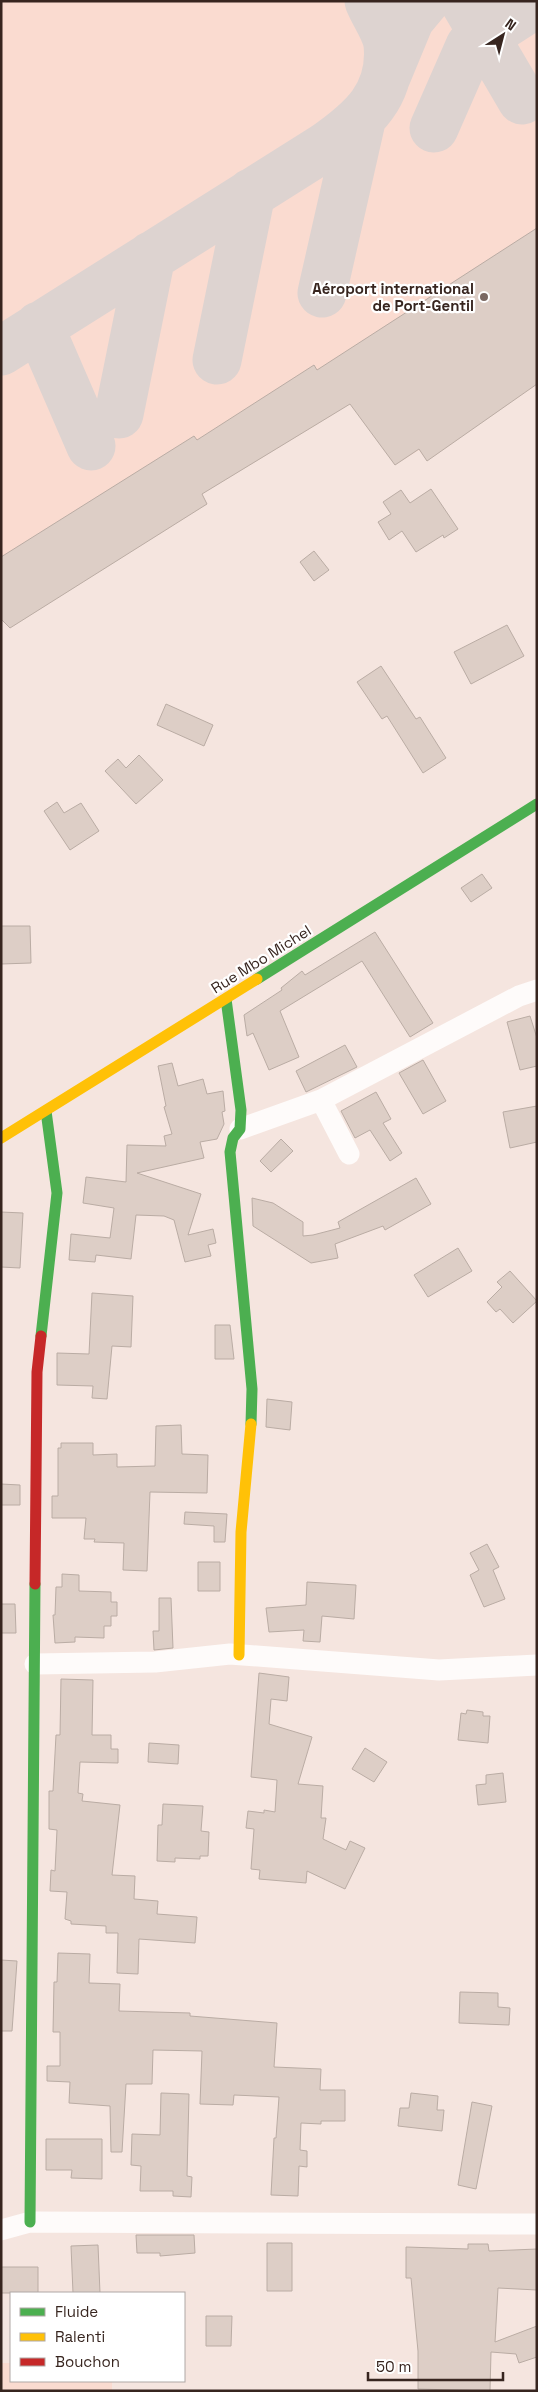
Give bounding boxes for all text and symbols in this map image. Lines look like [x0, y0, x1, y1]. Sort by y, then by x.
north arrow [478, 10, 528, 60]
text: N [502, 14, 520, 35]
place label: Aéroport international de Port-Gentil [312, 279, 474, 315]
marker: Aéroport international de Port-Gentil [478, 291, 490, 303]
street label: Rue Mbo Michel [207, 921, 315, 997]
legend [10, 2292, 185, 2382]
text: Fluide [55, 2302, 98, 2321]
text: Ralenti [55, 2327, 105, 2346]
scale bar [368, 2350, 503, 2382]
text: Bouchon [55, 2352, 120, 2371]
text: 50 m [376, 2357, 411, 2376]

